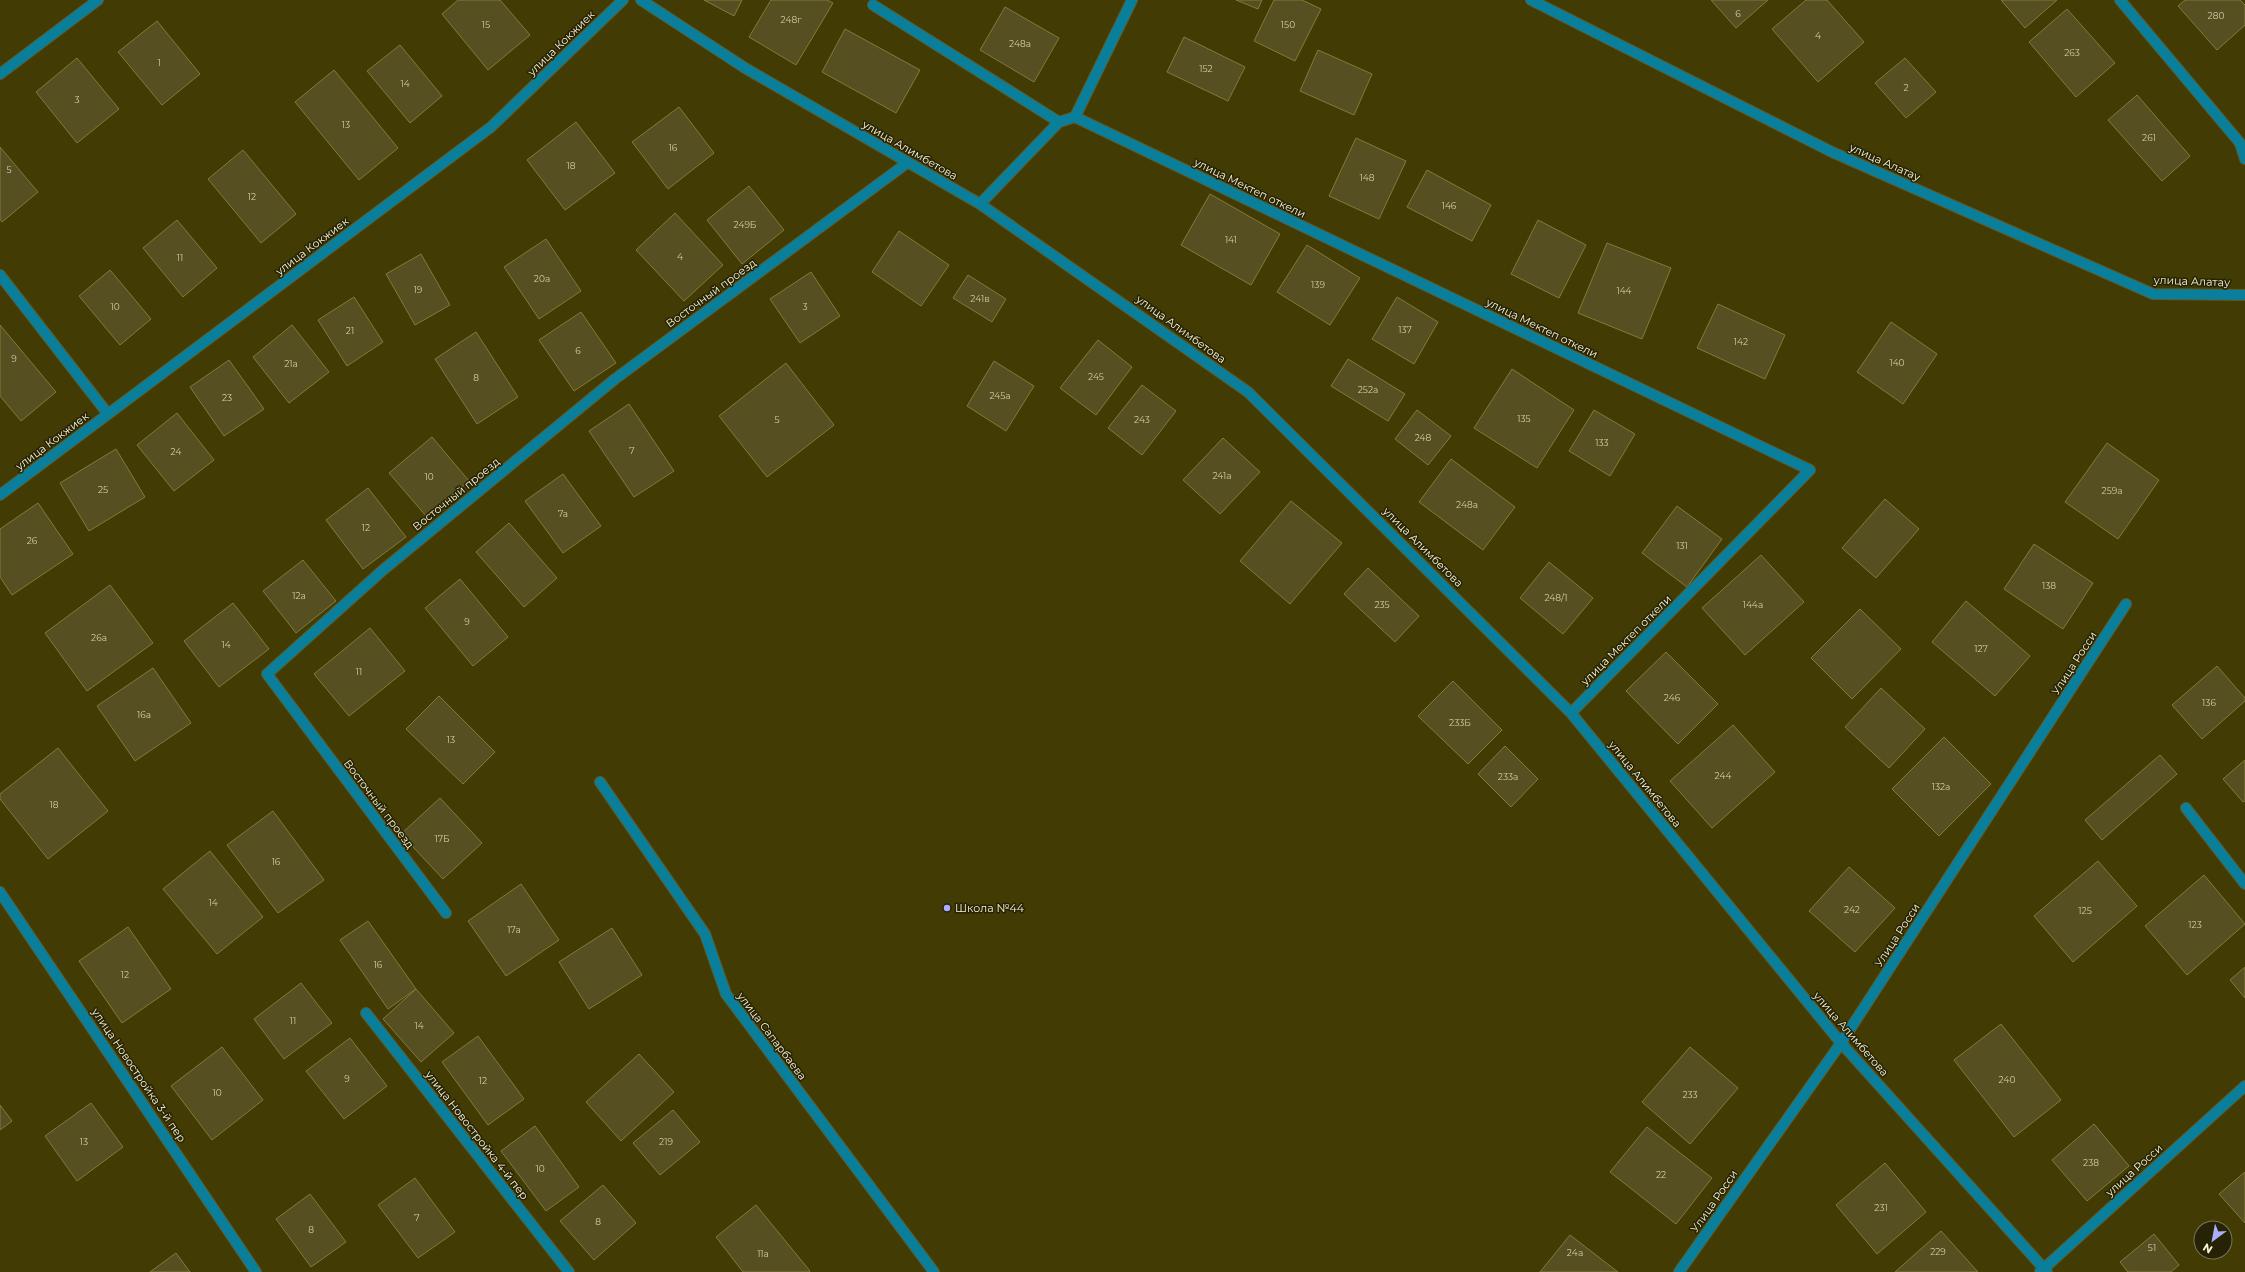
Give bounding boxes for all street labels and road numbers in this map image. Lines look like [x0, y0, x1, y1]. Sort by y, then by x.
street label: улица Кокжиек [524, 7, 598, 79]
street label: улица Алимбетова [859, 117, 960, 183]
street label: улица Алатау [1846, 140, 1924, 184]
street label: улица Мектеп откели [1191, 154, 1308, 221]
street label: улица Кокжиек [272, 214, 352, 279]
street label: Восточный проезд [663, 256, 759, 330]
street label: улица Алатау [2153, 273, 2231, 289]
street label: улица Алимбетова [1133, 291, 1229, 366]
street label: улица Мектеп откели [1483, 294, 1600, 361]
street label: улица Кокжиек [12, 409, 92, 474]
street label: Восточный проезд [410, 455, 502, 533]
street label: улица Алимбетова [1379, 503, 1466, 590]
street label: улица Мектеп откели [1577, 592, 1674, 689]
street label: Улица Росси [2048, 629, 2100, 697]
street label: улица Алимбетова [1605, 737, 1684, 830]
street label: Восточный проезд [341, 757, 417, 851]
street label: Улица Росси [1871, 901, 1923, 969]
street label: улица Алимбетова [1810, 988, 1892, 1079]
street label: улица Сапарбаева [734, 989, 810, 1083]
street label: улица Новостройка 3-й пер [88, 1005, 189, 1145]
street label: улица Новостройка 4-й пер [422, 1067, 532, 1202]
street label: улица Росси [2102, 1141, 2165, 1200]
street label: Улица Росси [1687, 1167, 1741, 1235]

